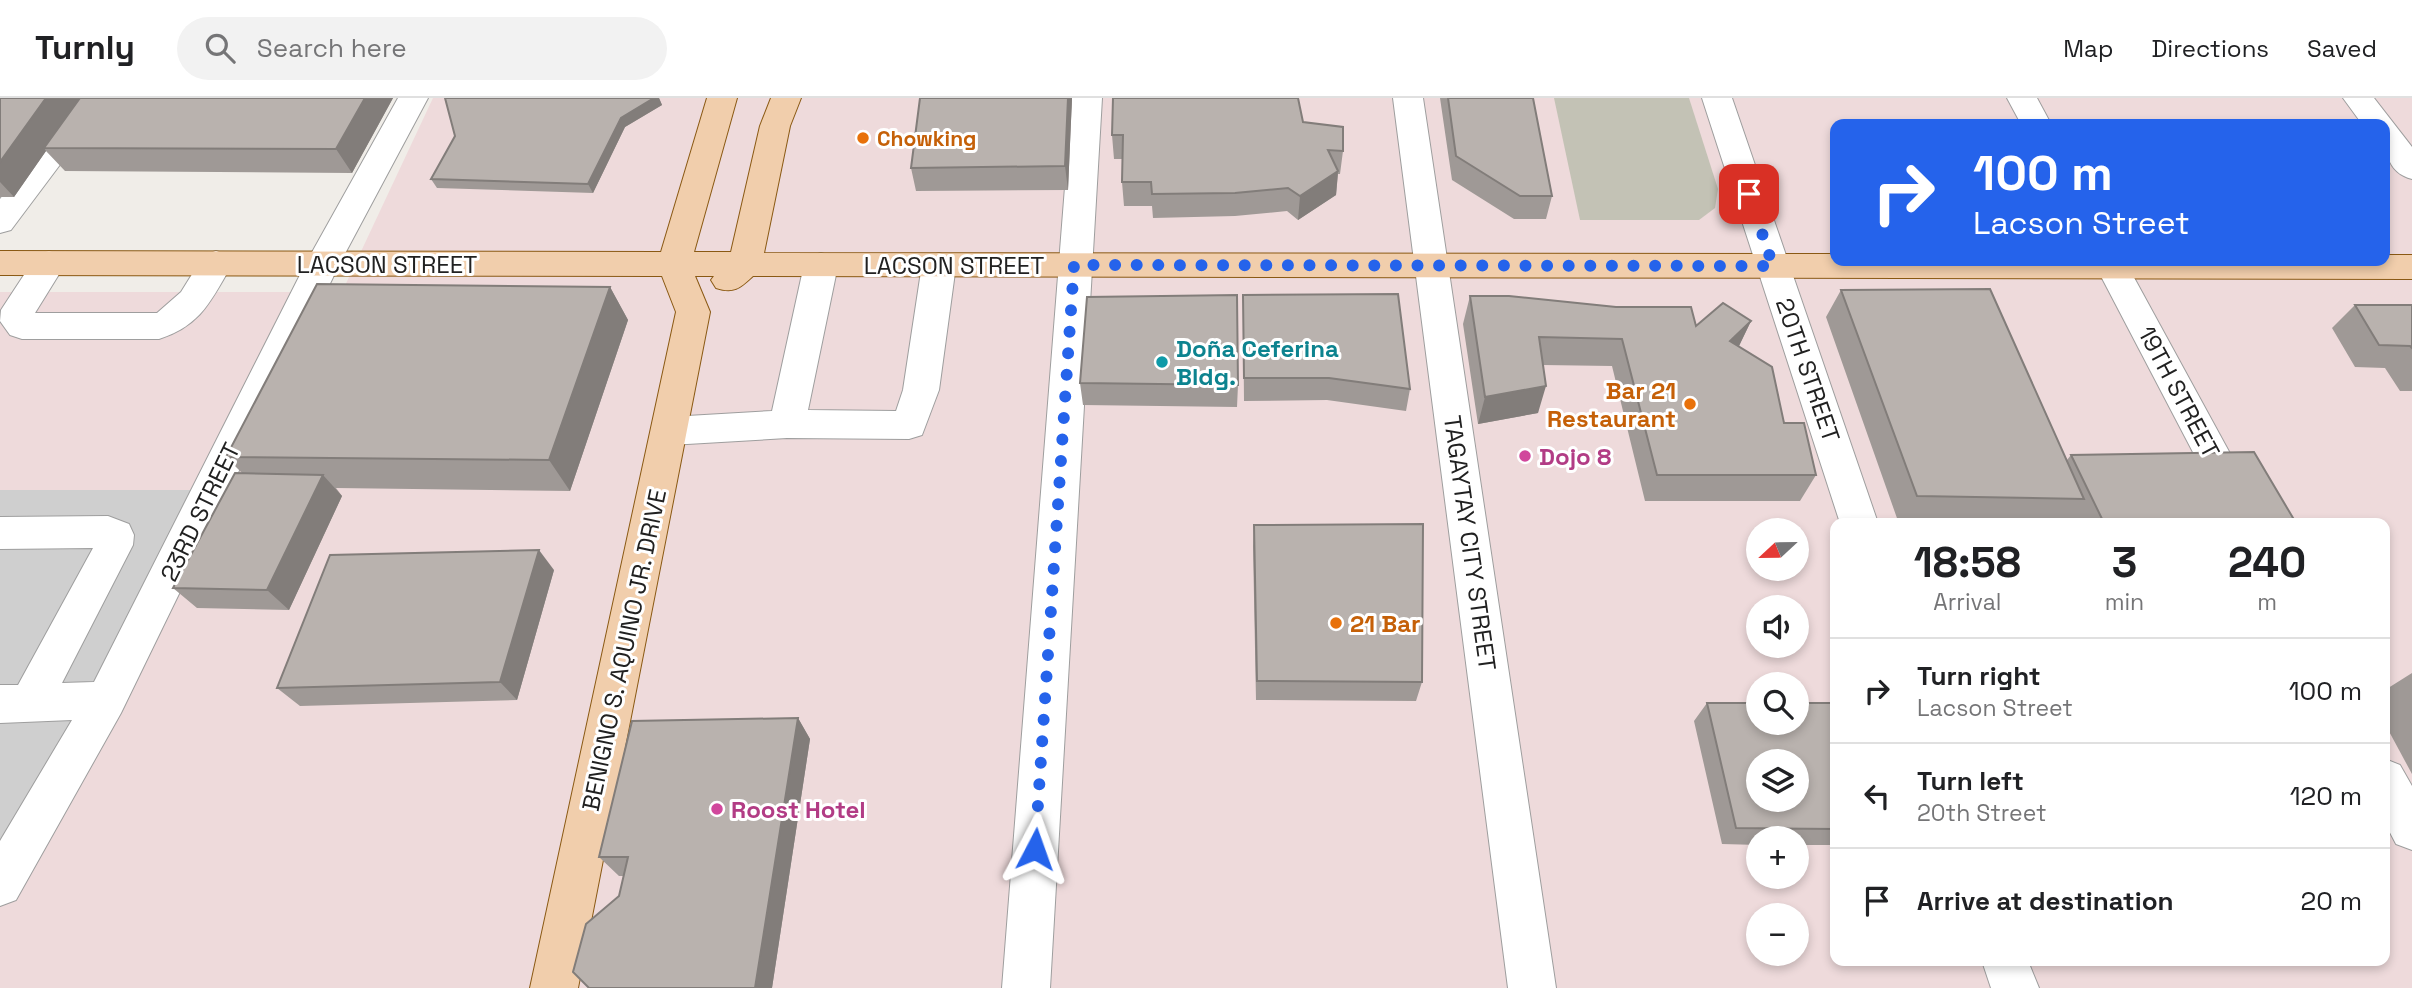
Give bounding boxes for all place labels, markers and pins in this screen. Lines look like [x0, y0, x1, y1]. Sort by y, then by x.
place label: Chowking [877, 125, 977, 152]
marker: Chowking [855, 130, 871, 146]
pin [1719, 164, 1779, 224]
place label: Doña Ceferina Bldg. [1176, 333, 1339, 392]
marker: Doña Ceferina Bldg. [1154, 354, 1170, 370]
place label: Bar 21 Restaurant [1547, 375, 1676, 434]
marker: Bar 21 Restaurant [1682, 396, 1698, 412]
place label: Dojo 8 [1539, 441, 1611, 472]
marker: Dojo 8 [1517, 448, 1533, 464]
place label: 21 Bar [1350, 608, 1421, 639]
marker: 21 Bar [1328, 615, 1344, 631]
place label: Roost Hotel [731, 794, 866, 825]
marker: Roost Hotel [709, 801, 725, 817]

